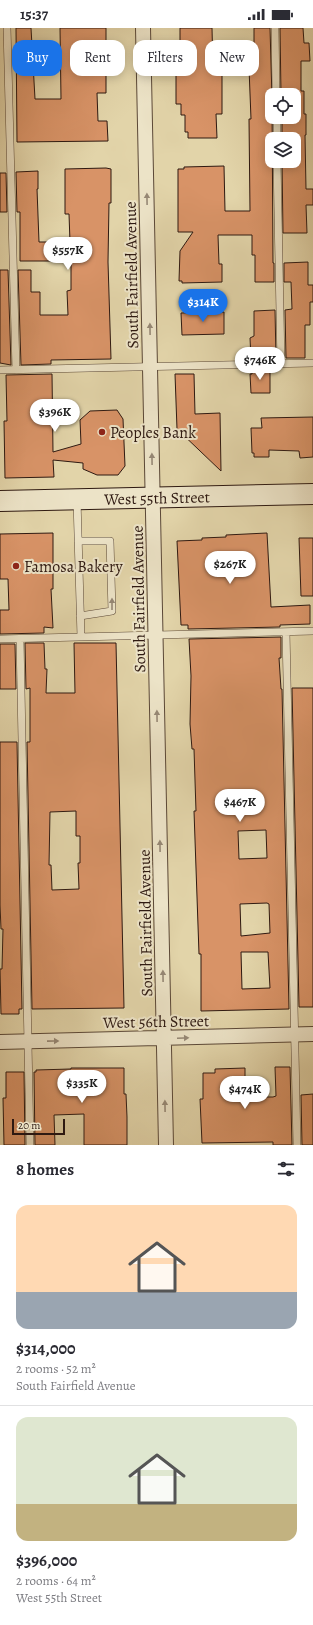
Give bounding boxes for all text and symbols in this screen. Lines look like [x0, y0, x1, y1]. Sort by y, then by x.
text: 15:37 [20, 4, 48, 24]
chip: Buy [12, 40, 62, 76]
chip: Rent [70, 40, 125, 76]
chip: Filters [133, 40, 197, 76]
chip: New [205, 40, 259, 76]
map controls [265, 88, 301, 168]
button: locate [265, 88, 301, 124]
button: layers [265, 132, 301, 168]
one-way arrow [144, 192, 150, 205]
street label: South Fairfield Avenue [120, 201, 144, 349]
pin: $557K [40, 237, 96, 271]
text: $557K [52, 241, 84, 258]
pin: $314K [175, 289, 231, 323]
text: $314K [188, 293, 218, 310]
one-way arrow [146, 323, 153, 335]
pin: $746K [232, 347, 288, 381]
text: $746K [244, 351, 276, 368]
pin: $396K [27, 399, 83, 433]
text: $396K [39, 403, 71, 420]
place label: Peoples Bank [110, 422, 196, 444]
marker: Peoples Bank [97, 427, 107, 437]
one-way arrow [149, 452, 155, 465]
street label: West 55th Street [103, 486, 210, 511]
street label: South Fairfield Avenue [127, 525, 151, 673]
pin: $267K [202, 551, 258, 585]
text: $267K [214, 555, 246, 572]
place label: Famosa Bakery [24, 556, 123, 578]
marker: Famosa Bakery [11, 561, 21, 571]
one-way arrow [109, 598, 115, 611]
one-way arrow [154, 710, 161, 722]
pin: $467K [212, 789, 268, 823]
text: $467K [224, 793, 256, 810]
one-way arrow [157, 839, 163, 852]
street label: South Fairfield Avenue [134, 849, 158, 997]
one-way arrow [160, 969, 166, 982]
street label: West 56th Street [102, 1010, 209, 1034]
one-way arrow [177, 1034, 189, 1041]
one-way arrow [47, 1037, 59, 1044]
pin: $335K [54, 1070, 110, 1104]
text: $335K [66, 1074, 98, 1091]
pin: $474K [217, 1076, 273, 1110]
text: $474K [229, 1080, 261, 1097]
one-way arrow [162, 1100, 169, 1112]
scale bar [12, 1117, 65, 1136]
text: 20 m [18, 1118, 40, 1133]
text: 8 homes [16, 1158, 74, 1181]
icon: filters [275, 1158, 297, 1180]
icon: home [121, 1231, 193, 1303]
text: $314,000 [16, 1337, 76, 1360]
text: 2 rooms · 52 m² [16, 1360, 96, 1377]
text: South Fairfield Avenue [16, 1377, 136, 1394]
icon: home [121, 1443, 193, 1515]
text: $396,000 [16, 1549, 77, 1572]
text: 2 rooms · 64 m² [16, 1572, 96, 1589]
text: West 55th Street [16, 1589, 102, 1606]

